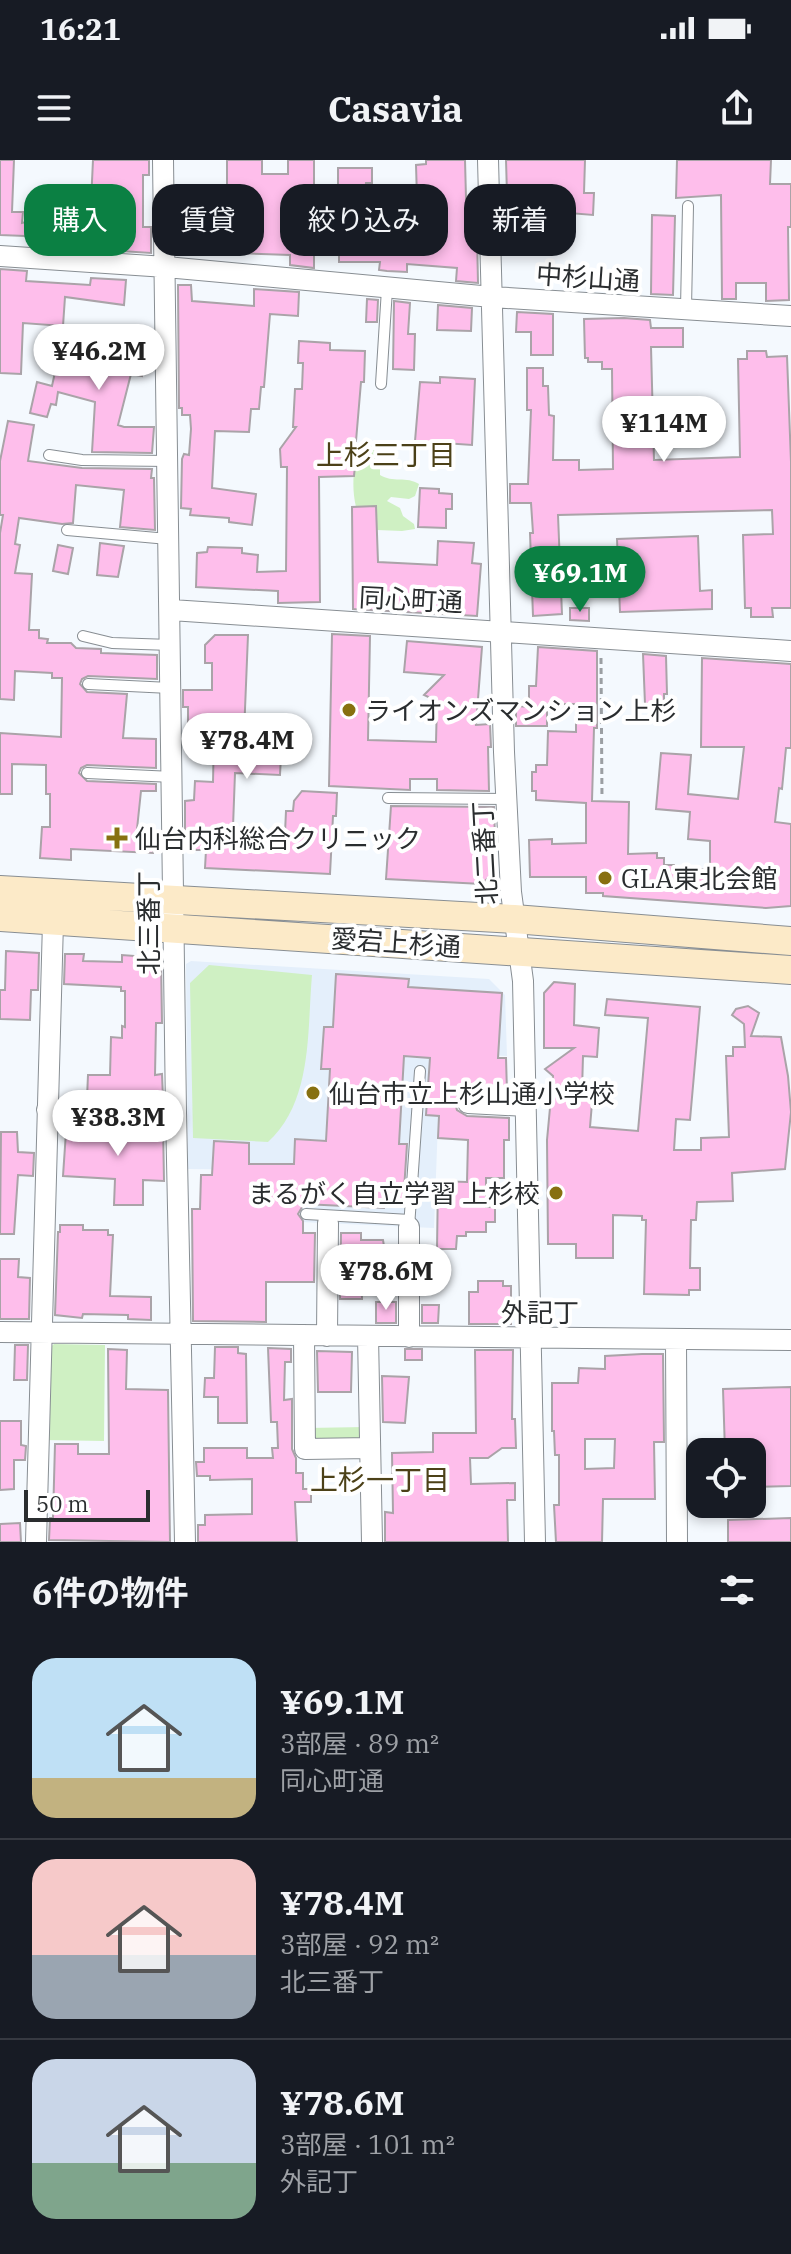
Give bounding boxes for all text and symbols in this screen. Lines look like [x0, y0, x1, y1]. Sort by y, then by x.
text: 16:21 [40, 9, 121, 48]
text: Casavia [328, 85, 463, 132]
icon: menu [32, 86, 76, 130]
icon: share [715, 86, 759, 130]
chip: 購入 [24, 184, 136, 256]
chip: 賃貸 [152, 184, 264, 256]
chip: 絞り込み [280, 184, 448, 256]
chip: 新着 [464, 184, 576, 256]
street label: 中杉山通 [535, 256, 641, 298]
pin: ¥46.2M [34, 324, 164, 392]
text: ¥46.2M [51, 333, 147, 367]
pin: ¥114M [608, 396, 720, 464]
text: ¥114M [620, 405, 708, 439]
district label: 上杉三丁目 [316, 436, 456, 473]
pin: ¥69.1M [515, 546, 645, 614]
text: ¥69.1M [532, 555, 628, 589]
street label: 同心町通 [358, 579, 464, 619]
place label: ライオンズマンション上杉 [365, 693, 676, 727]
marker: ライオンズマンション上杉 [340, 701, 358, 719]
pin: ¥78.4M [182, 713, 312, 781]
text: ¥78.4M [199, 722, 295, 756]
street label: 北二番丁 [464, 800, 504, 906]
place label: 仙台内科総合クリニック [135, 821, 421, 855]
marker: 仙台内科総合クリニック [106, 827, 128, 849]
place label: GLA東北会館 [621, 861, 777, 895]
marker: GLA東北会館 [596, 869, 614, 887]
street label: 北三番丁 [131, 871, 165, 975]
street label: 愛宕上杉通 [330, 921, 462, 963]
place label: 仙台市立上杉山通小学校 [329, 1076, 615, 1110]
marker: 仙台市立上杉山通小学校 [304, 1084, 322, 1102]
pin: ¥38.3M [53, 1090, 183, 1158]
text: ¥38.3M [70, 1099, 166, 1133]
place label: まるがく自立学習 上杉校 [248, 1176, 540, 1210]
marker: まるがく自立学習 上杉校 [547, 1184, 565, 1202]
pin: ¥78.6M [321, 1244, 451, 1312]
text: ¥78.6M [338, 1253, 434, 1287]
street label: 外記丁 [501, 1295, 579, 1329]
map controls [686, 1438, 766, 1518]
button: locate [686, 1438, 766, 1518]
district label: 上杉一丁目 [310, 1461, 450, 1498]
scale bar [24, 1486, 150, 1522]
text: 50 m [36, 1489, 88, 1518]
icon: filters [715, 1568, 759, 1612]
text: 6件の物件 [32, 1570, 188, 1614]
text: ¥69.1M [280, 1679, 404, 1723]
icon: home [96, 1690, 192, 1786]
text: 3部屋 · 89 m² [280, 1726, 439, 1760]
text: 同心町通 [280, 1763, 384, 1797]
text: ¥78.4M [280, 1880, 404, 1924]
icon: home [96, 1891, 192, 1987]
text: 3部屋 · 92 m² [280, 1927, 439, 1961]
text: 北三番丁 [280, 1964, 384, 1998]
text: ¥78.6M [280, 2080, 404, 2124]
icon: home [96, 2091, 192, 2187]
text: 3部屋 · 101 m² [280, 2127, 455, 2161]
text: 外記丁 [280, 2164, 358, 2198]

